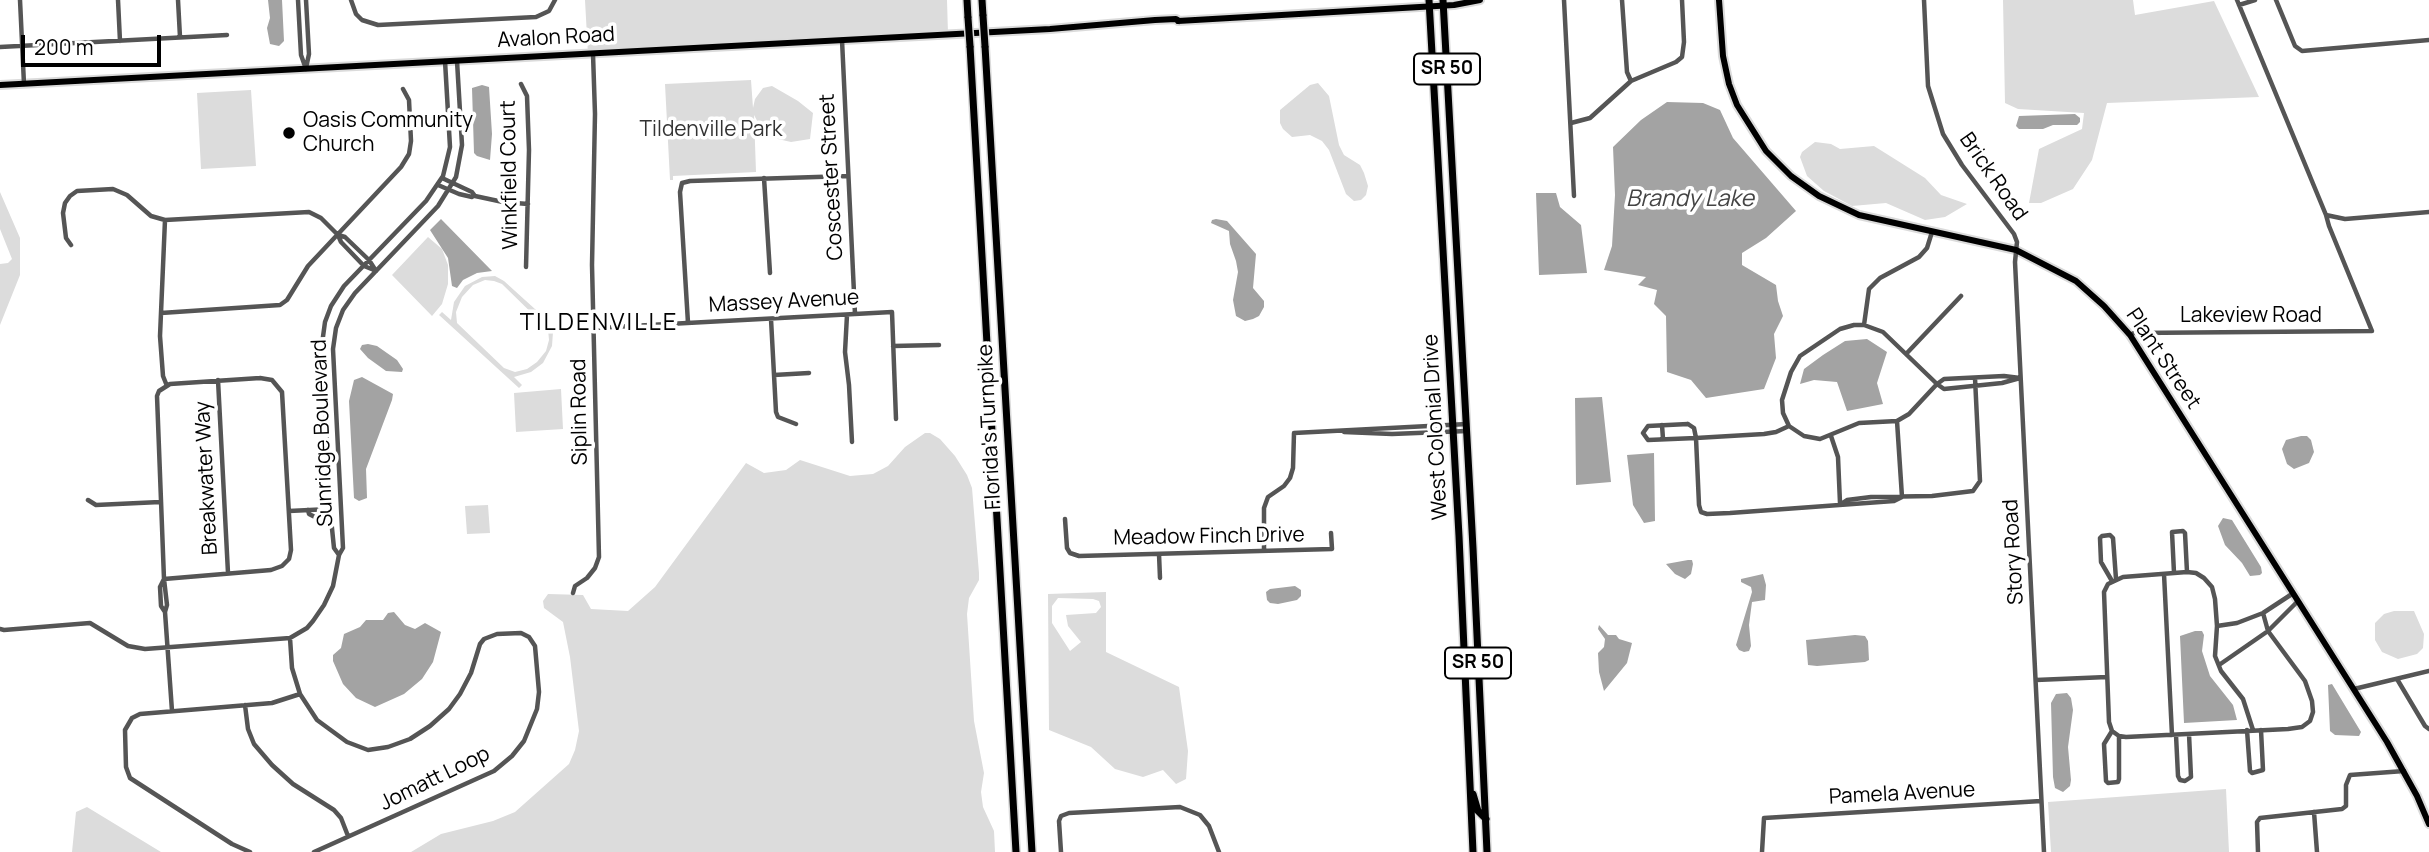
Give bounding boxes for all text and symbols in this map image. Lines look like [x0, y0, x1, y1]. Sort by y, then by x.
scale bar [24, 21, 164, 65]
street label: Avalon Road [496, 22, 616, 54]
text: 200 m [34, 33, 94, 61]
road number: SR 50 [1414, 54, 1480, 85]
street label: Coscester Street [815, 93, 849, 261]
street label: Winkfield Court [496, 100, 524, 250]
place label: Oasis Community Church [303, 108, 473, 158]
park label: Tildenville Park [640, 117, 782, 143]
marker: Oasis Community Church [281, 125, 297, 141]
street label: Brick Road [1954, 128, 2032, 226]
water label: Brandy Lake [1626, 186, 1754, 214]
street label: Massey Avenue [708, 285, 860, 319]
street label: Lakeview Road [2180, 303, 2322, 329]
street label: Plant Street [2120, 304, 2206, 414]
district label: TILDENVILLE [521, 309, 677, 337]
street label: West Colonial Drive [1419, 333, 1453, 521]
street label: Sunridge Boulevard [307, 339, 339, 527]
street label: Florida's Turnpike [973, 344, 1007, 510]
street label: Siplin Road [566, 359, 594, 465]
street label: Breakwater Way [190, 400, 224, 556]
street label: Story Road [1999, 498, 2029, 606]
street label: Meadow Finch Drive [1113, 523, 1305, 551]
road number: SR 50 [1445, 648, 1511, 678]
street label: Jomatt Loop [376, 742, 494, 816]
street label: Pamela Avenue [1828, 778, 1976, 810]

